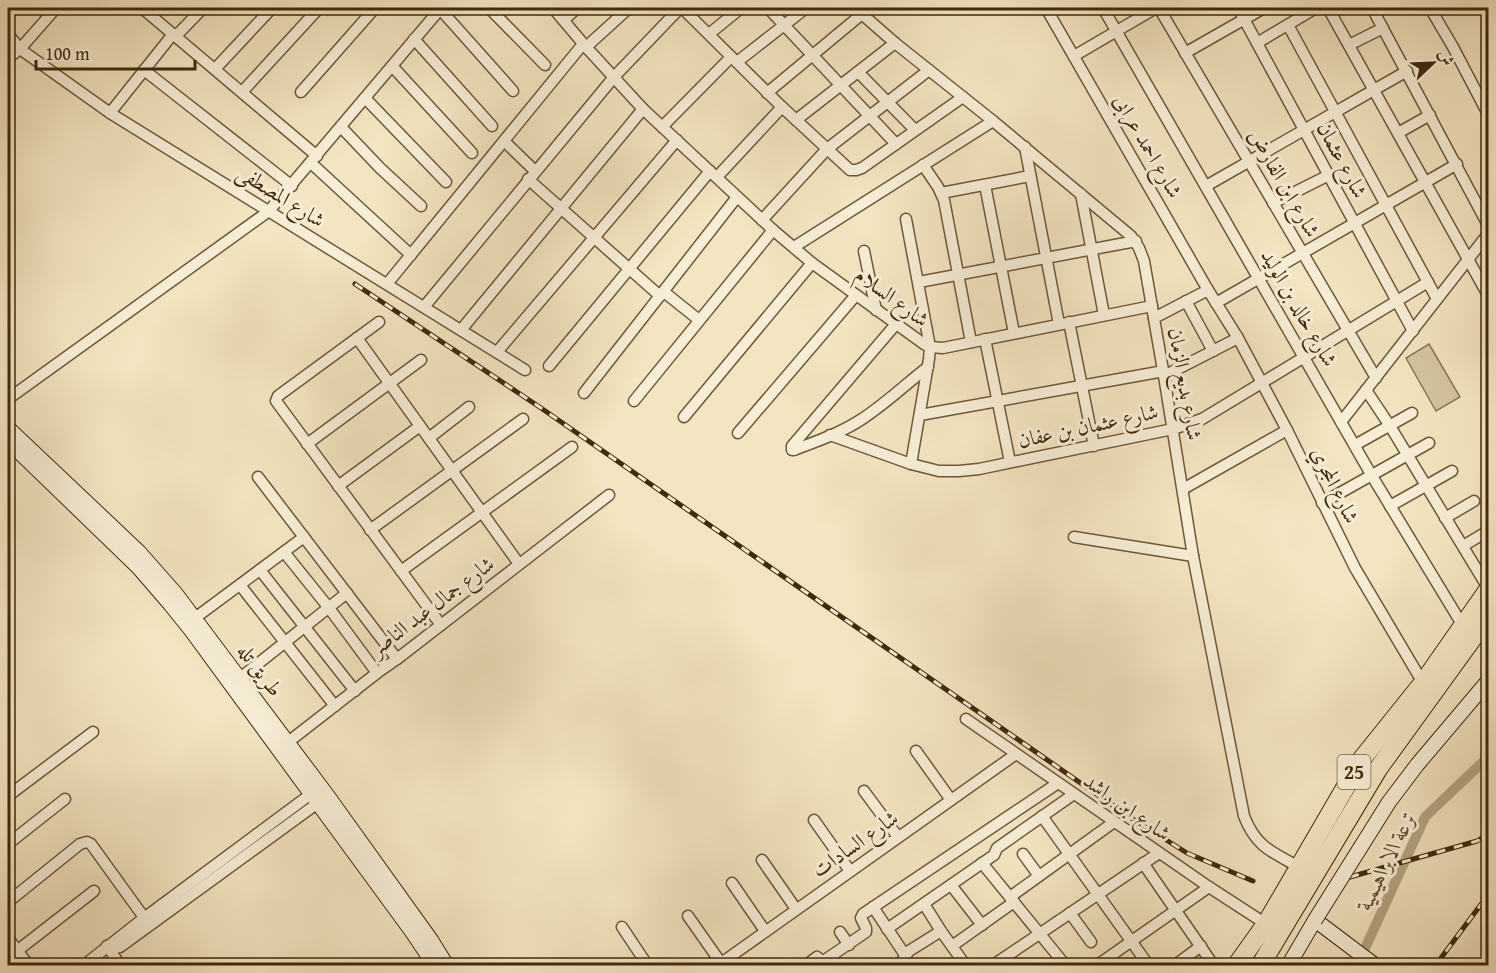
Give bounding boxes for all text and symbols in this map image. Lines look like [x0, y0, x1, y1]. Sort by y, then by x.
scale bar [36, 33, 195, 71]
north arrow [1403, 33, 1463, 93]
text: 100 m [45, 40, 90, 67]
text: ش [1433, 45, 1461, 69]
street label: شارع احمد عرابى [1104, 88, 1191, 205]
street label: شارع عثمان [1307, 116, 1376, 205]
street label: شارع ابن الفارض [1238, 123, 1328, 244]
street label: شارع المصطفى [230, 156, 331, 237]
street label: شارع خالد بن الوليد [1251, 243, 1346, 374]
street label: شارع السلام [847, 259, 936, 337]
street label: شارع بديع الزمان [1156, 325, 1211, 443]
street label: شارع عثمان بن عفان [1015, 396, 1161, 458]
street label: شارع المجري [1301, 441, 1367, 530]
street label: شارع جمال عبد الناصر [361, 548, 502, 666]
street label: طريق تله [230, 637, 291, 703]
road number: 25 [1338, 755, 1370, 789]
street label: شارع ابن راشد [1075, 765, 1177, 851]
street label: شارع السادات [805, 802, 906, 887]
water label: ترعة الابراهيمية [1347, 804, 1424, 917]

